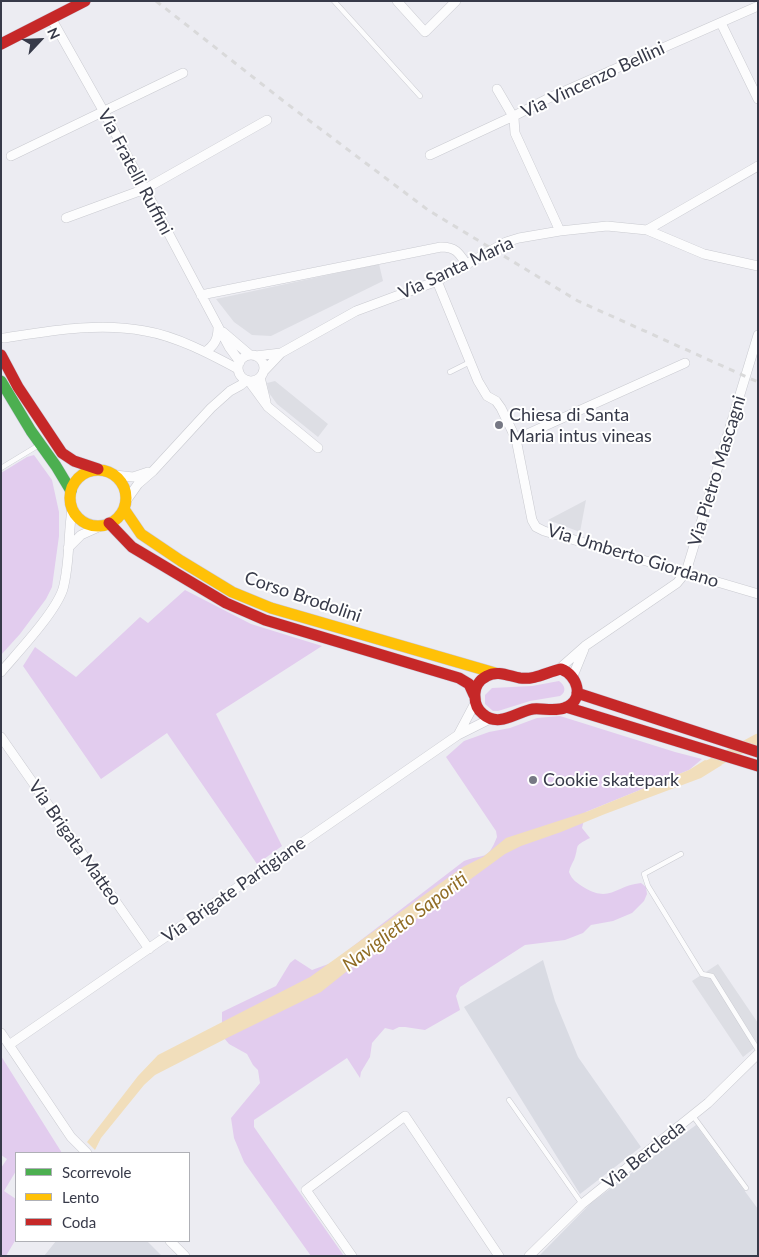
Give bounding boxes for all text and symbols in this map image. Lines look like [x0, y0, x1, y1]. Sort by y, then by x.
north arrow [15, 15, 65, 65]
text: N [44, 25, 64, 42]
street label: Via Vincenzo Bellini [518, 37, 668, 123]
street label: Via Fratelli Ruffini [93, 105, 177, 239]
street label: Via Santa Maria [395, 232, 517, 304]
street label: Via Pietro Mascagni [684, 393, 750, 549]
place label: Chiesa di Santa Maria intus vineas [509, 404, 652, 446]
marker: Chiesa di Santa Maria intus vineas [493, 419, 505, 431]
street label: Via Umberto Giordano [545, 520, 721, 592]
street label: Corso Brodolini [242, 567, 364, 627]
place label: Cookie skatepark [543, 769, 679, 791]
marker: Cookie skatepark [527, 774, 539, 786]
street label: Via Brigata Matteo [24, 776, 126, 910]
street label: Via Brigate Partigiane [158, 832, 310, 948]
water label: Naviglietto Saporiti [338, 868, 472, 976]
street label: Via Bercleda [598, 1116, 690, 1194]
legend [15, 1152, 190, 1242]
text: Scorrevole [62, 1163, 132, 1181]
text: Lento [62, 1188, 99, 1206]
text: Coda [62, 1213, 96, 1231]

